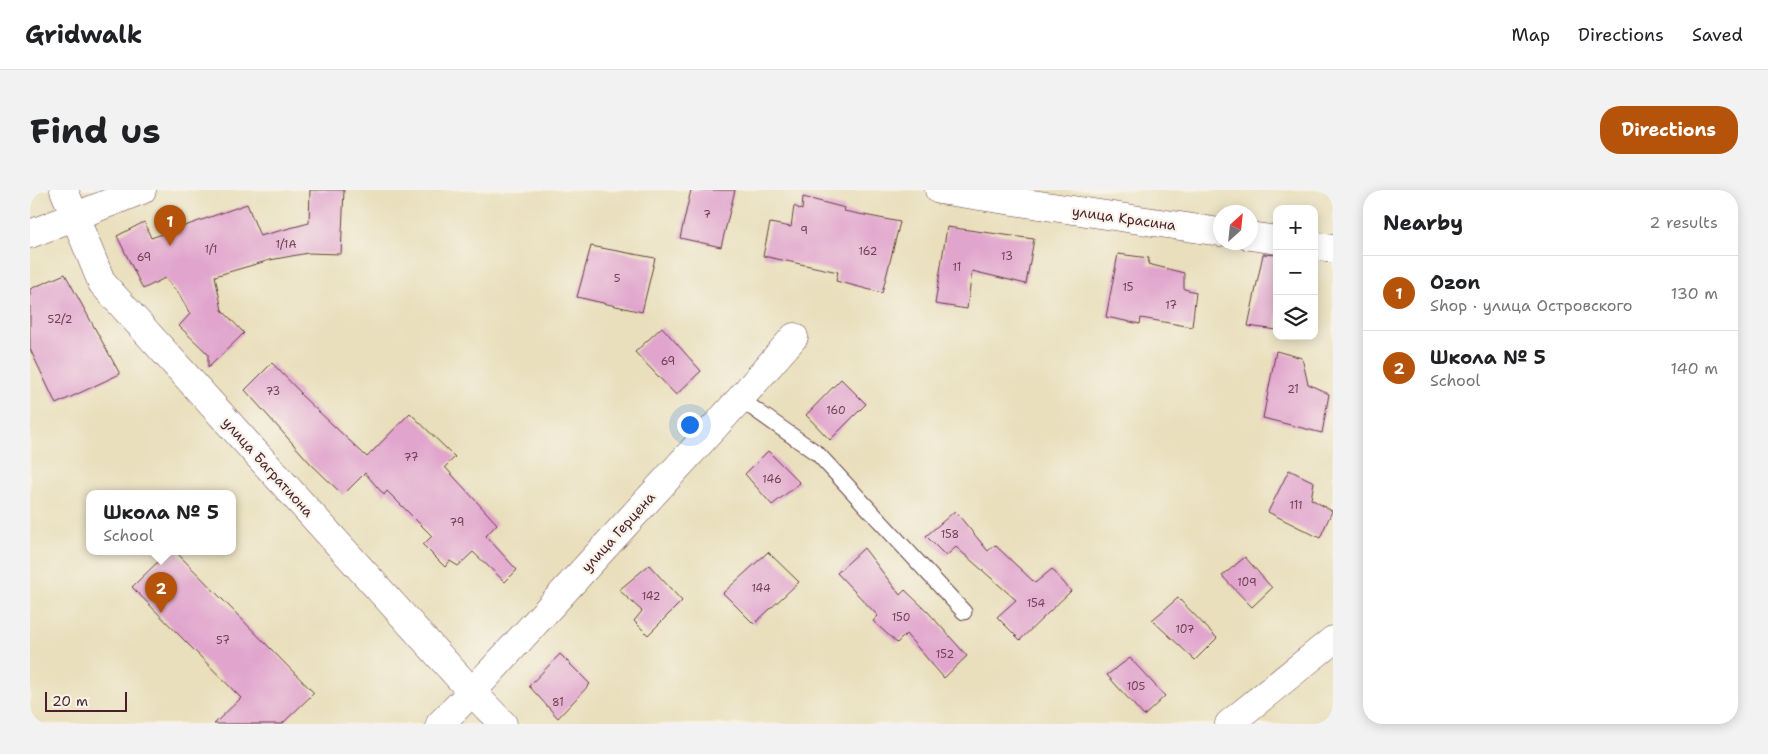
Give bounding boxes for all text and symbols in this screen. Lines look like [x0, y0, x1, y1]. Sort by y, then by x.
text: Gridwalk [25, 19, 142, 51]
text: Map [1512, 23, 1550, 47]
text: Directions [1578, 23, 1664, 47]
text: Saved [1692, 23, 1743, 47]
button: Directions [1600, 106, 1738, 154]
text: Find us [30, 107, 161, 154]
street label: улица Красина [1071, 202, 1177, 234]
pin: 1 [154, 205, 186, 246]
north arrow [1213, 205, 1258, 250]
map controls [1273, 205, 1318, 340]
button: + [1273, 205, 1318, 250]
house number: 7 [703, 207, 711, 222]
text: Nearby [1383, 209, 1463, 237]
text: 2 results [1649, 212, 1718, 233]
house number: 9 [800, 223, 808, 238]
house number: 1/1А [276, 237, 296, 252]
house number: 1/1 [205, 242, 217, 257]
house number: 162 [859, 244, 877, 259]
house number: 13 [1001, 249, 1013, 264]
house number: 69 [137, 250, 151, 265]
button: − [1273, 250, 1318, 295]
house number: 11 [953, 260, 961, 275]
text: Ozon [1430, 270, 1480, 295]
house number: 5 [614, 271, 621, 286]
house number: 15 [1122, 280, 1134, 295]
text: 1 [1395, 283, 1403, 304]
text: 130 m [1671, 283, 1718, 304]
button: layers [1273, 295, 1318, 340]
text: Shop · улица Островского [1430, 295, 1633, 316]
house number: 17 [1165, 298, 1177, 313]
house number: 52/2 [47, 312, 73, 327]
text: Школа № 5 [1430, 345, 1546, 370]
house number: 69 [661, 354, 675, 369]
text: 2 [1393, 358, 1405, 379]
text: 140 m [1671, 358, 1718, 379]
text: School [1430, 370, 1480, 391]
house number: 21 [1287, 382, 1299, 397]
house number: 73 [266, 384, 280, 399]
house number: 160 [826, 403, 846, 418]
your location [677, 412, 703, 438]
street label: улица Багратиона [219, 413, 318, 521]
house number: 77 [404, 450, 419, 465]
house number: 146 [762, 472, 782, 487]
street label: улица Герцена [577, 488, 659, 576]
popup [86, 490, 236, 555]
house number: 111 [1289, 498, 1303, 513]
text: Школа № 5 [103, 500, 219, 525]
house number: 79 [450, 515, 465, 530]
text: School [103, 525, 153, 546]
house number: 158 [941, 527, 959, 542]
pin: 2 [145, 572, 177, 613]
house number: 109 [1237, 575, 1257, 590]
house number: 144 [751, 581, 771, 596]
house number: 142 [642, 589, 660, 604]
house number: 154 [1027, 596, 1046, 611]
house number: 150 [892, 610, 910, 625]
house number: 107 [1175, 622, 1195, 637]
house number: 57 [216, 633, 230, 648]
house number: 152 [936, 647, 954, 662]
house number: 105 [1127, 679, 1146, 694]
scale bar [45, 689, 128, 712]
text: 20 m [52, 692, 88, 710]
house number: 81 [552, 695, 564, 710]

